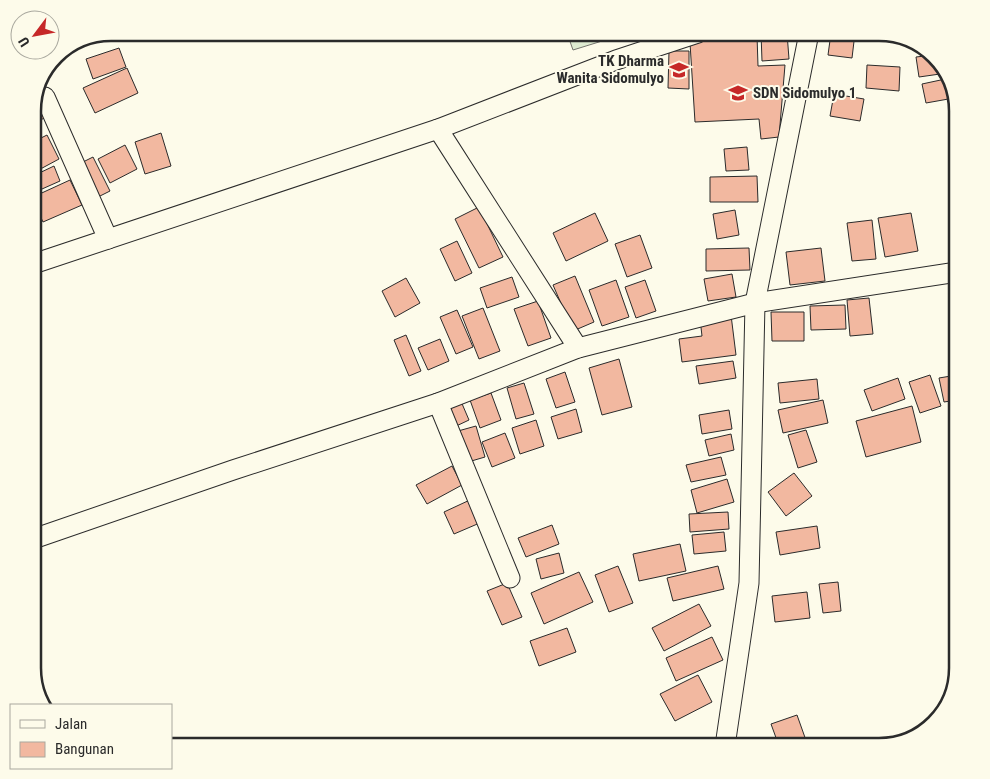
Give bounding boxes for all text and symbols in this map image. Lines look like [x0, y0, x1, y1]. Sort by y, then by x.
north arrow [10, 10, 60, 60]
text: U [15, 34, 33, 50]
place label: TK Dharma Wanita Sidomulyo [557, 52, 664, 87]
school or university icon: TK Dharma Wanita Sidomulyo [668, 59, 690, 81]
school or university icon: SDN Sidomulyo 1 [727, 82, 749, 104]
place label: SDN Sidomulyo 1 [753, 84, 856, 102]
legend [10, 704, 172, 769]
text: Jalan [55, 715, 87, 733]
text: Bangunan [55, 740, 114, 758]

